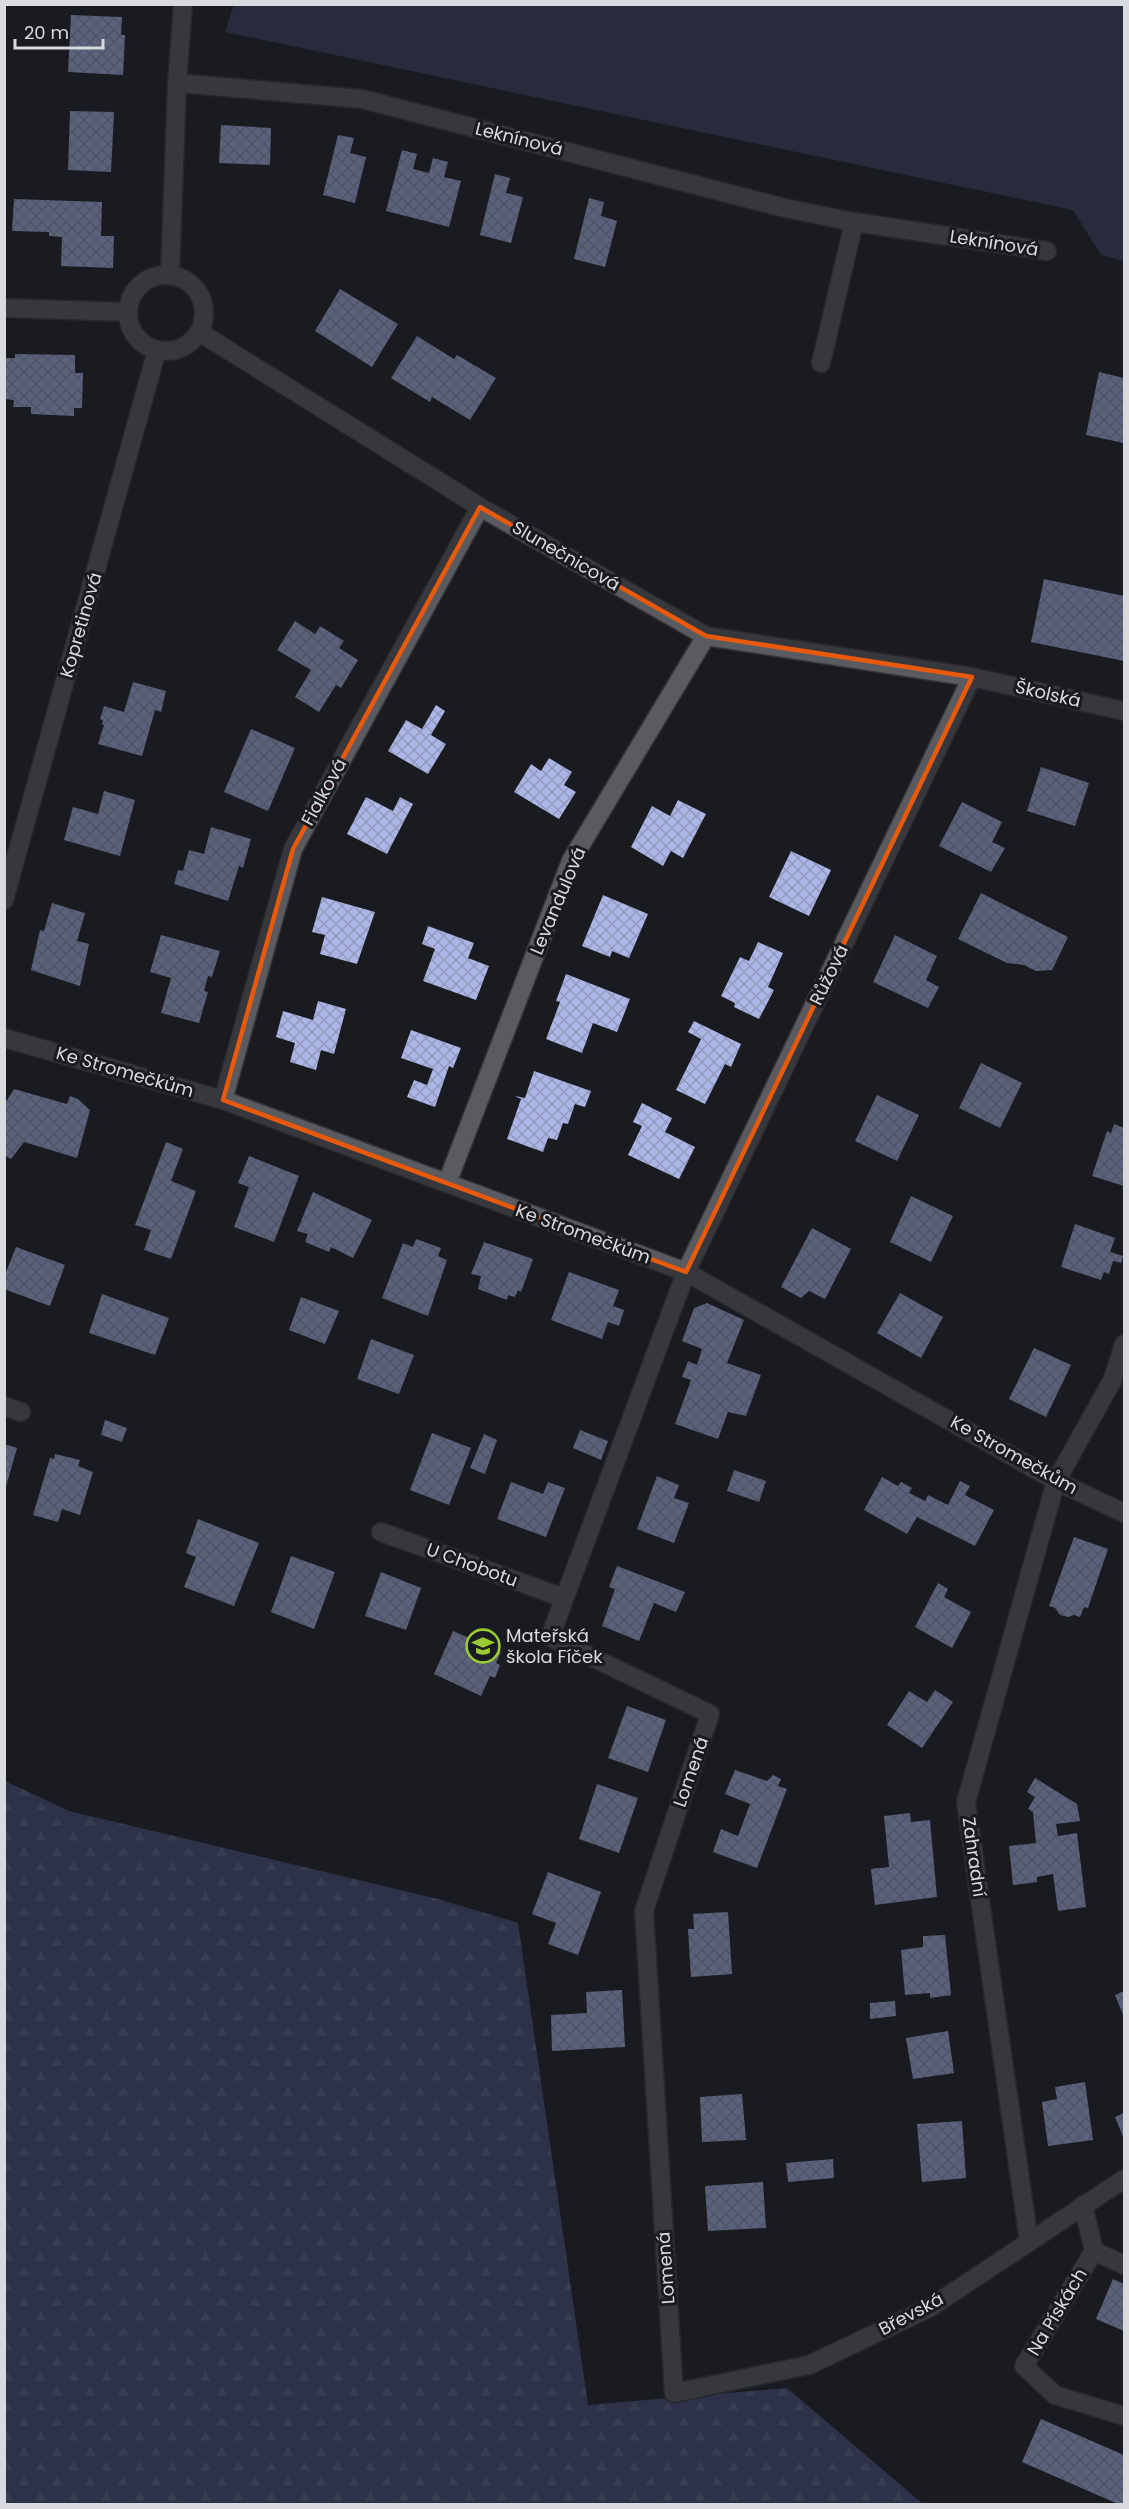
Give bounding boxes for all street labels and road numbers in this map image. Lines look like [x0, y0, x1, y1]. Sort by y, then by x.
street label: Leknínová [473, 116, 566, 161]
street label: Leknínová [948, 223, 1040, 262]
street label: Slunečnicová [508, 515, 625, 597]
street label: Kopretinová [54, 569, 108, 681]
street label: Školská [1013, 674, 1083, 713]
street label: Fialková [295, 754, 352, 830]
street label: Levandulová [524, 843, 591, 958]
street label: Růžová [803, 940, 854, 1009]
street label: Ke Stromečkům [53, 1040, 197, 1103]
street label: Ke Stromečkům [512, 1197, 654, 1270]
street label: Ke Stromečkům [946, 1409, 1082, 1500]
street label: U Chobotu [423, 1536, 521, 1593]
street label: Lomená [667, 1733, 714, 1810]
street label: Zahradní [957, 1815, 992, 1898]
street label: Lomená [650, 2231, 681, 2305]
street label: Na Pískách [1021, 2263, 1092, 2360]
street label: Břevská [874, 2286, 947, 2341]

